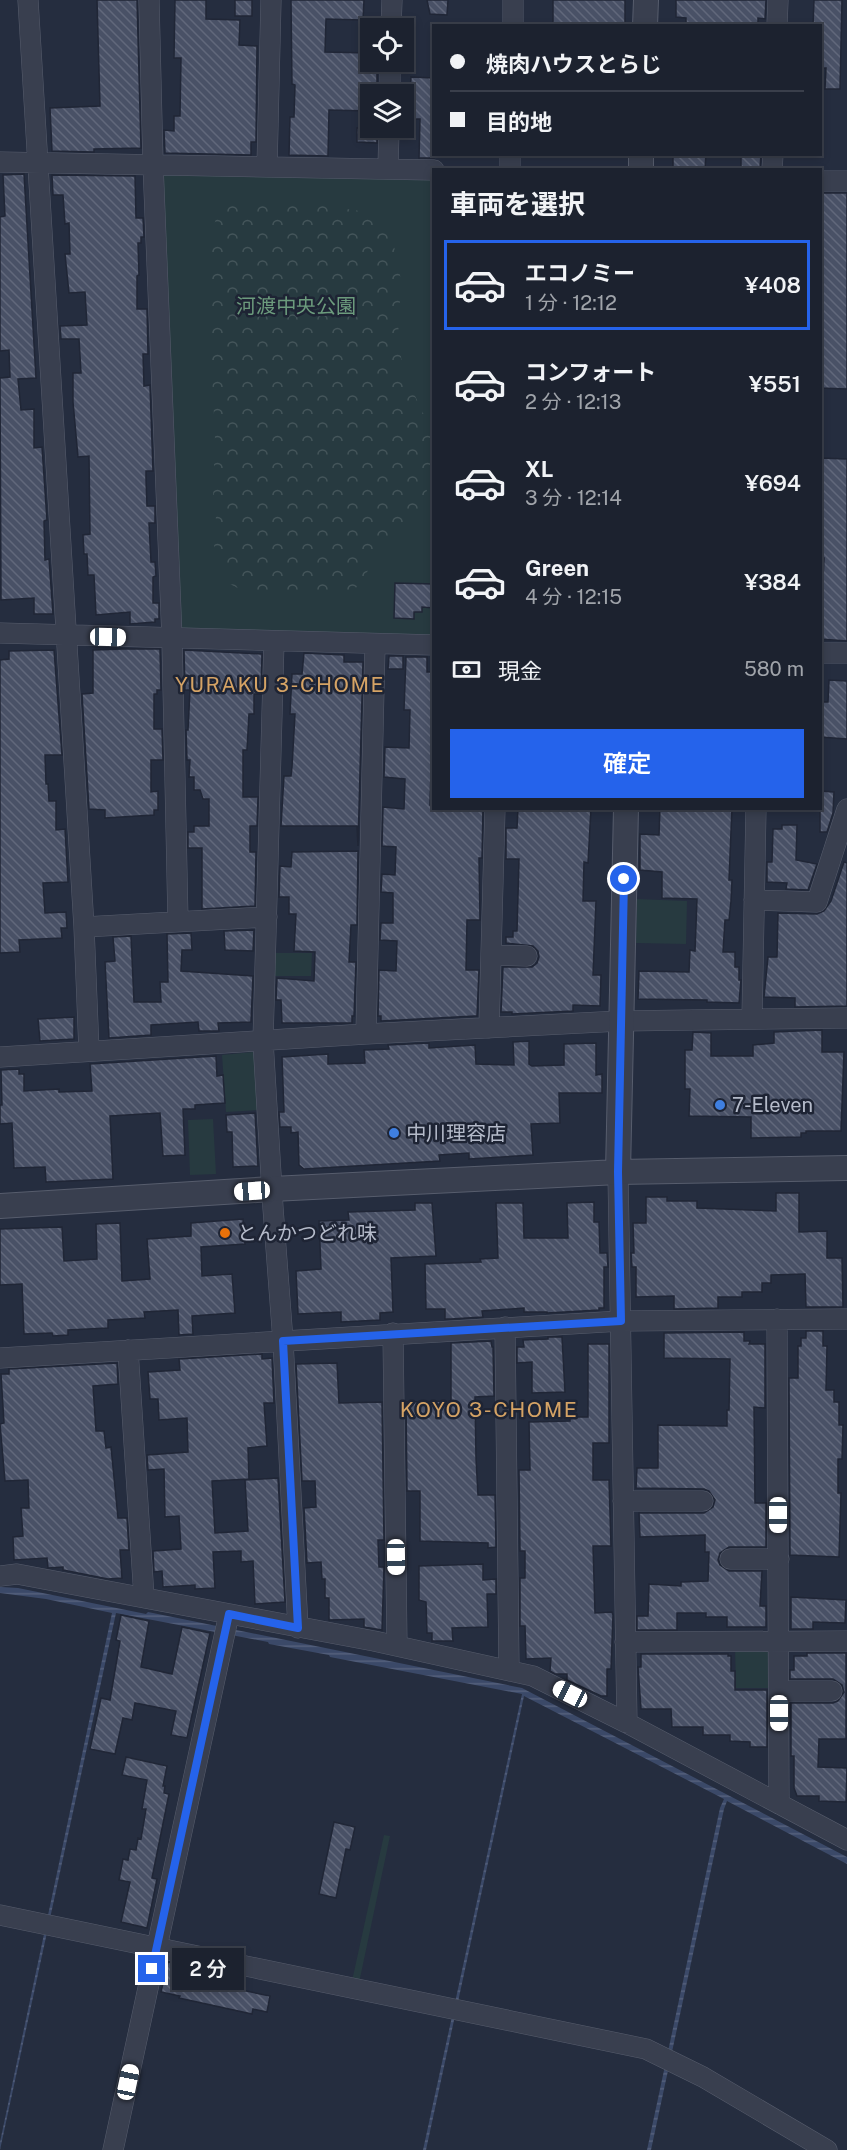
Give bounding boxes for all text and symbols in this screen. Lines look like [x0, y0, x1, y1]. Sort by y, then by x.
map controls [360, 18, 414, 138]
button: locate [360, 18, 414, 72]
text: 焼肉ハウスとらじ [486, 51, 662, 77]
button: layers [360, 84, 414, 138]
text: 目的地 [486, 109, 552, 135]
text: 車両を選択 [450, 188, 585, 220]
icon: car [453, 258, 507, 312]
text: エコノミー [525, 260, 635, 286]
text: ¥408 [745, 272, 801, 298]
text: 1 分 · 12:12 [525, 291, 617, 315]
park label: 河渡中央公園 [236, 294, 356, 318]
icon: car [453, 357, 507, 411]
text: コンフォート [525, 359, 656, 385]
text: ¥551 [749, 371, 801, 397]
text: 2 分 · 12:13 [525, 390, 621, 414]
icon: car [453, 456, 507, 510]
text: XL [525, 456, 553, 482]
text: ¥694 [745, 470, 801, 496]
text: 3 分 · 12:14 [525, 486, 622, 510]
icon: car [453, 555, 507, 609]
text: Green [525, 555, 589, 581]
text: ¥384 [744, 569, 801, 595]
text: 4 分 · 12:15 [525, 585, 622, 609]
car [90, 628, 126, 646]
icon: cash [450, 653, 483, 686]
text: 580 m [744, 657, 804, 681]
text: 現金 [498, 658, 542, 684]
district label: YURAKU 3-CHOME [175, 672, 385, 697]
button: 確定 [450, 729, 804, 798]
route start [610, 865, 637, 892]
place label: 7-Eleven [732, 1093, 813, 1117]
marker: 7-Eleven [713, 1098, 727, 1112]
place label: 中川理容店 [406, 1121, 506, 1145]
marker: 中川理容店 [387, 1126, 401, 1140]
car [233, 1181, 271, 1201]
place label: とんかつどれ味 [237, 1221, 377, 1245]
marker: とんかつどれ味 [218, 1226, 232, 1240]
district label: KOYO 3-CHOME [400, 1397, 578, 1422]
car [769, 1497, 787, 1533]
car [387, 1539, 405, 1575]
car [550, 1678, 590, 1710]
car [770, 1695, 788, 1731]
callout: 2 分 [173, 1948, 245, 1990]
route end [138, 1955, 165, 1982]
text: 2 分 [189, 1957, 227, 1981]
car [115, 2063, 141, 2101]

